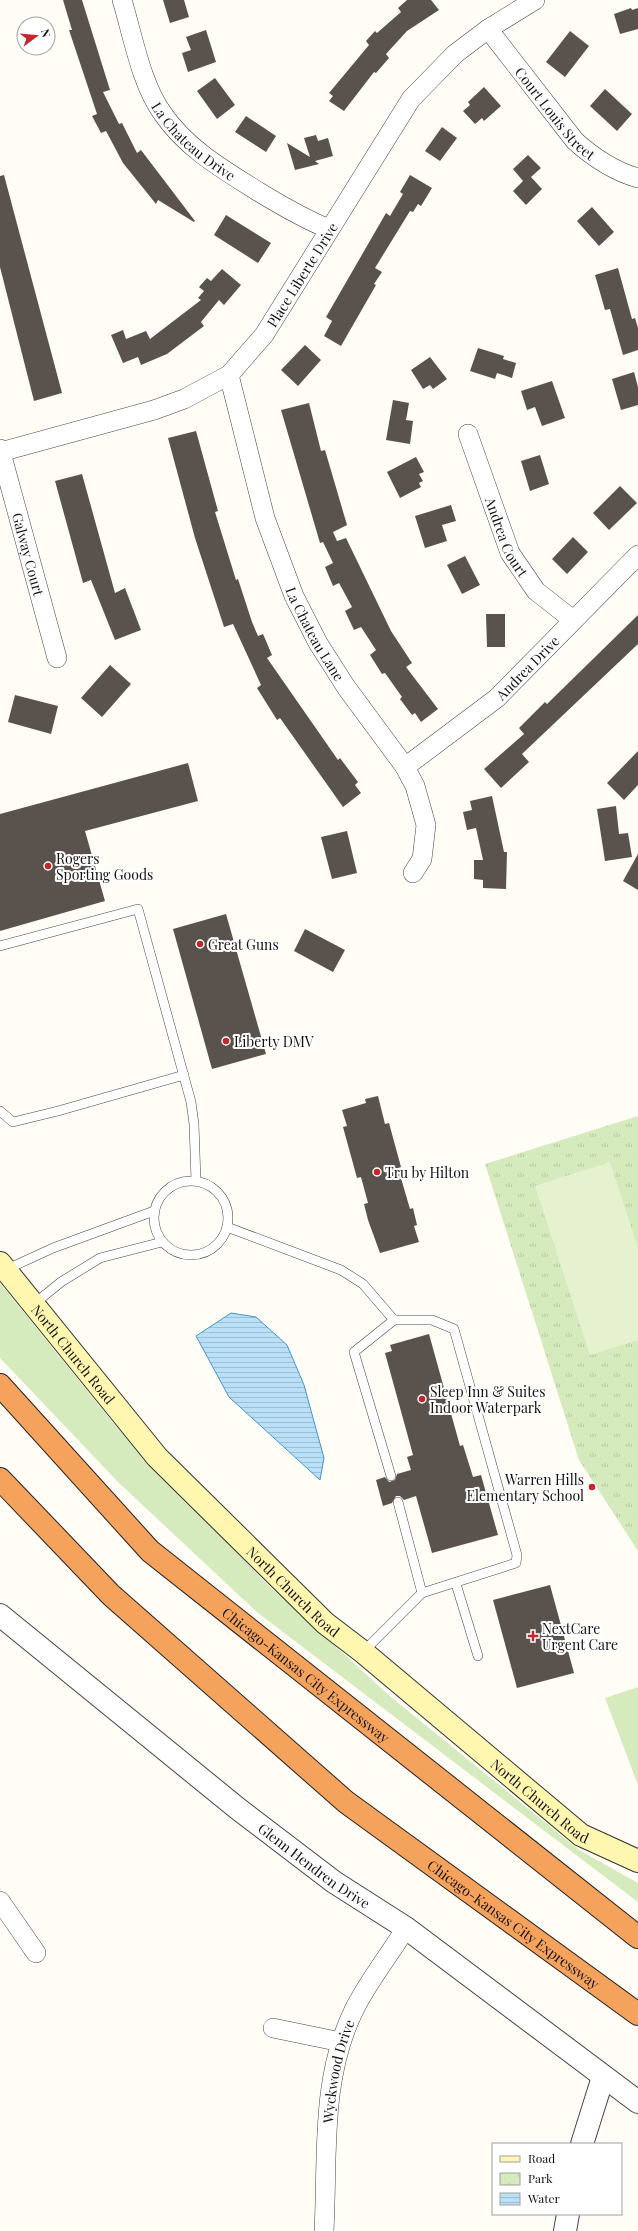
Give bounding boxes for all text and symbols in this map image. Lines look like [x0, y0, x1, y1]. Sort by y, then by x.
north arrow [16, 16, 56, 56]
text: N [38, 27, 54, 39]
street label: Court Louis Street [511, 63, 600, 164]
street label: La Chateau Drive [148, 98, 239, 184]
street label: Place Liberte Drive [262, 219, 341, 330]
street label: Andrea Court [481, 493, 533, 581]
street label: Galway Court [8, 511, 49, 599]
street label: La Chateau Lane [282, 584, 349, 684]
street label: Andrea Drive [491, 631, 563, 704]
place label: Rogers Sporting Goods [56, 849, 153, 884]
marker: Rogers Sporting Goods [43, 861, 53, 871]
place label: Great Guns [208, 935, 279, 954]
marker: Great Guns [195, 939, 205, 949]
place label: Liberty DMV [234, 1032, 314, 1051]
marker: Liberty DMV [221, 1036, 231, 1046]
place label: Tru by Hilton [385, 1163, 470, 1182]
marker: Tru by Hilton [372, 1167, 382, 1177]
street label: North Church Road [28, 1300, 120, 1408]
place label: Sleep Inn & Suites Indoor Waterpark [430, 1382, 545, 1417]
marker: Sleep Inn & Suites Indoor Waterpark [417, 1394, 427, 1404]
place label: Warren Hills Elementary School [467, 1470, 584, 1505]
marker: Warren Hills Elementary School [587, 1482, 597, 1492]
street label: North Church Road [243, 1542, 344, 1641]
street label: Chicago-Kansas City Expressway [219, 1603, 394, 1747]
place label: NextCare Urgent Care [542, 1619, 618, 1654]
marker: NextCare Urgent Care [527, 1630, 539, 1642]
street label: North Church Road [487, 1754, 592, 1847]
street label: Glenn Hendren Drive [255, 1818, 374, 1912]
street label: Chicago-Kansas City Expressway [424, 1855, 604, 1993]
street label: Wyckwood Drive [318, 2016, 358, 2125]
legend [492, 2143, 622, 2215]
text: Road [528, 2150, 555, 2166]
text: Park [528, 2170, 553, 2186]
text: Water [527, 2190, 561, 2206]

